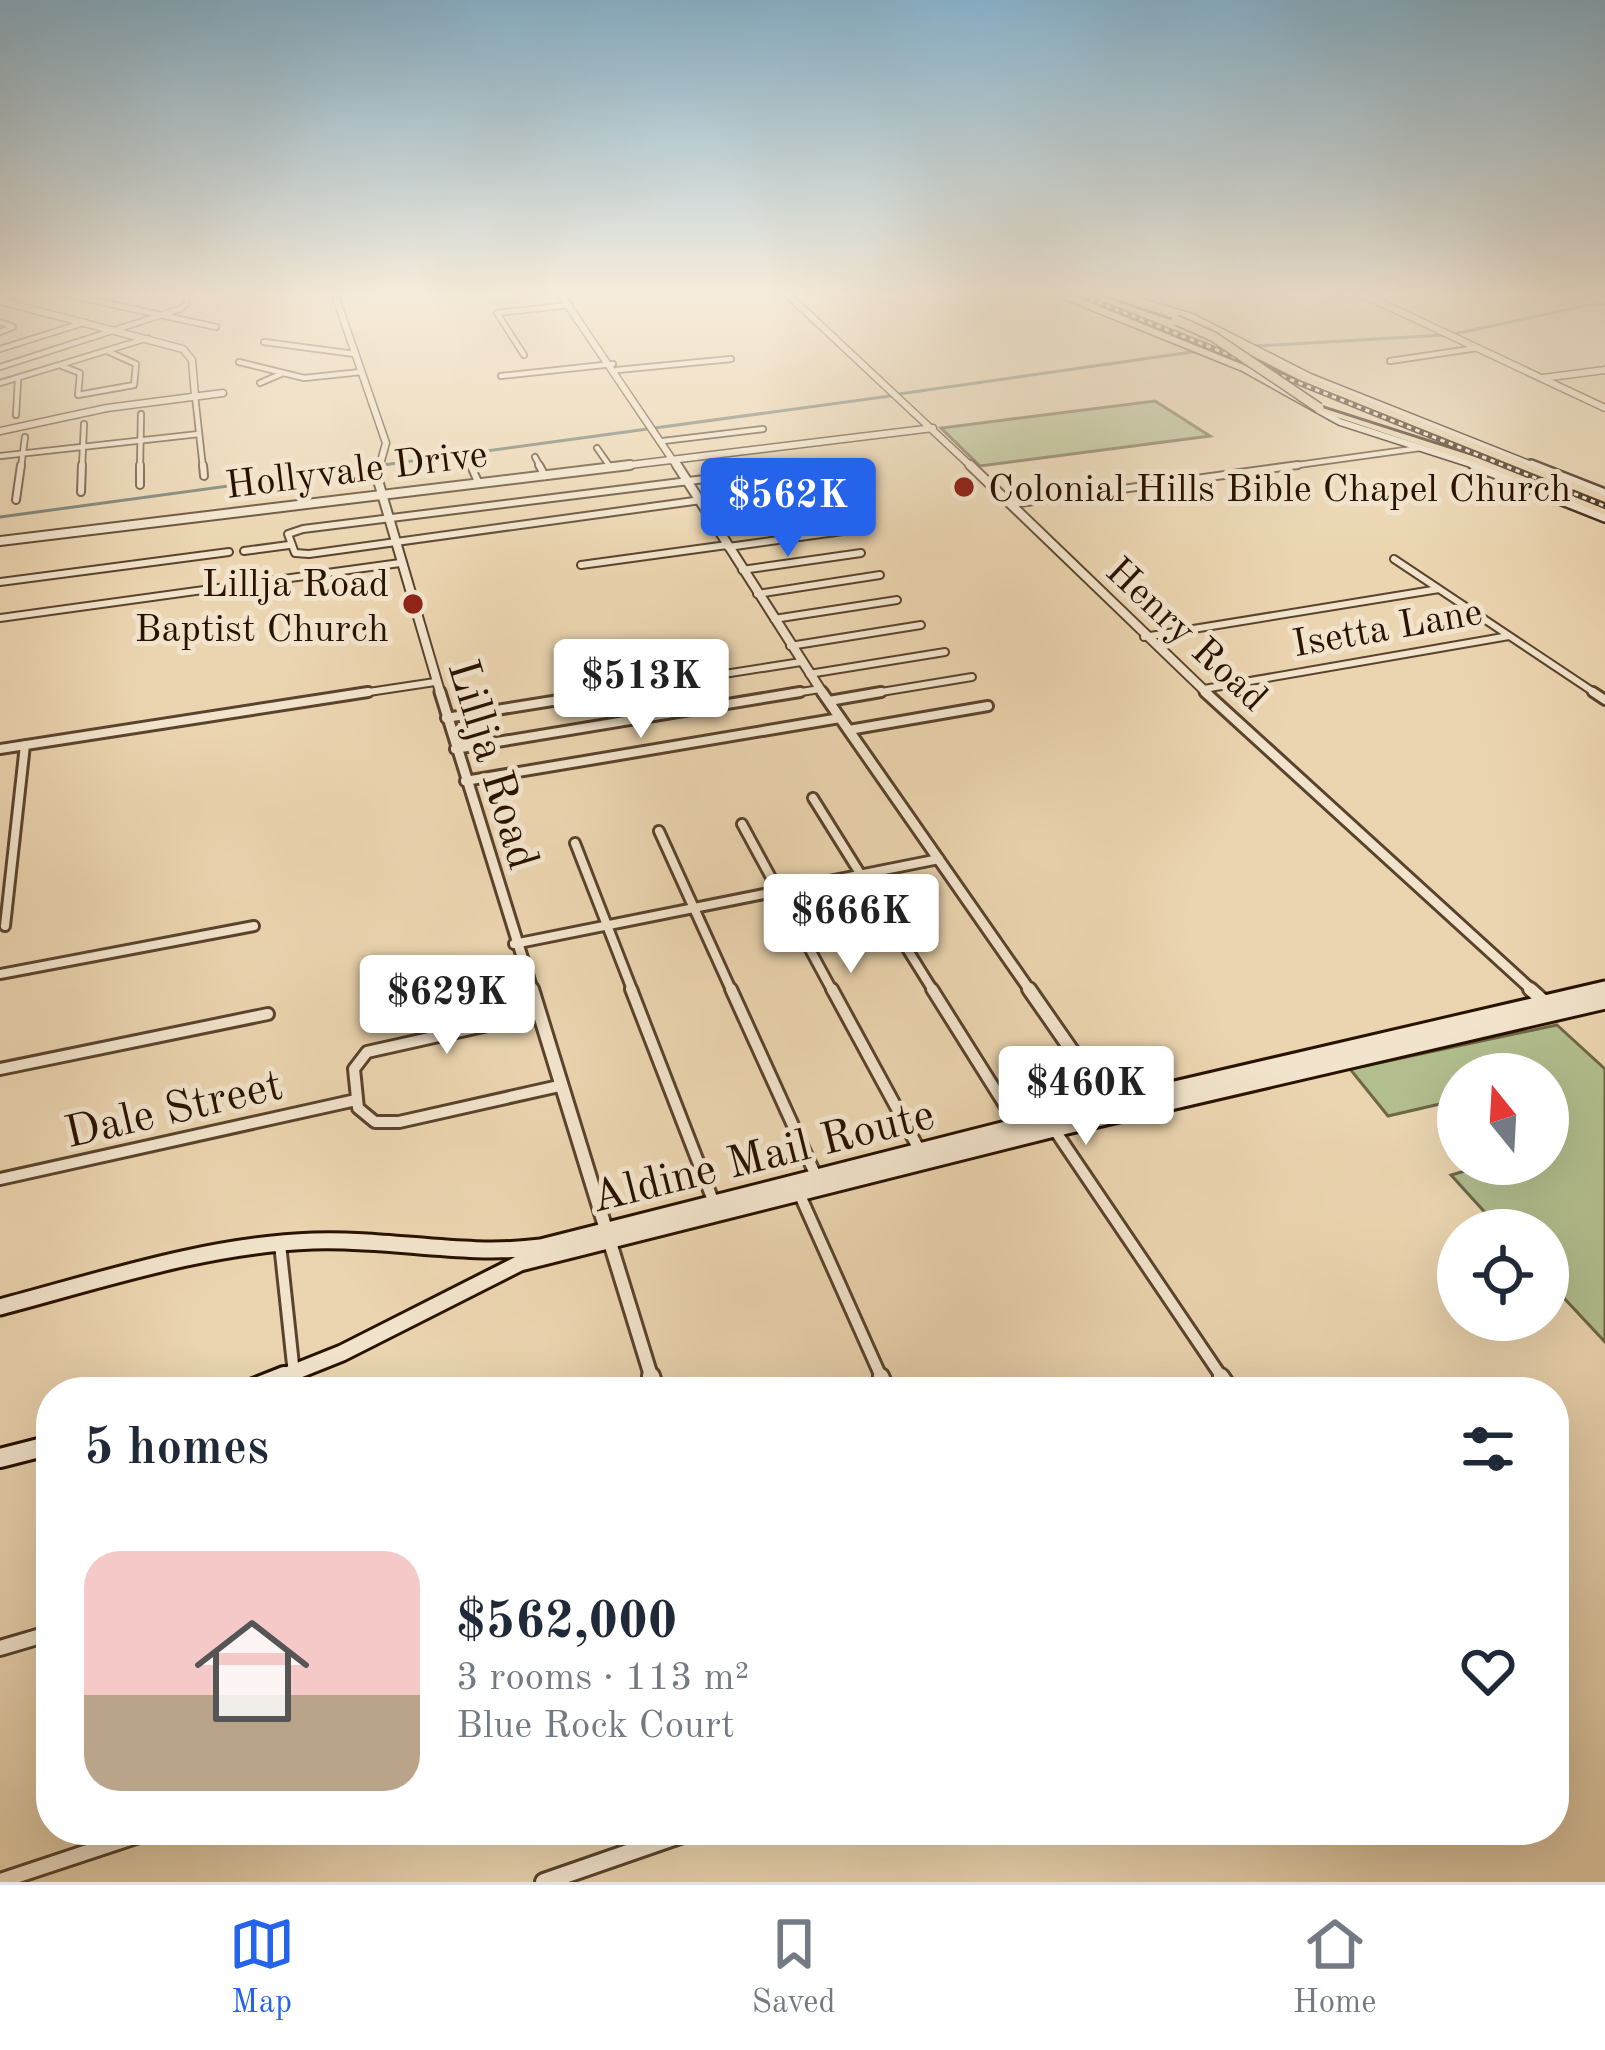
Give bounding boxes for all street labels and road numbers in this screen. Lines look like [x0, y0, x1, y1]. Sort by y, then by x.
street label: Hollyvale Drive [223, 436, 490, 507]
street label: Henry Road [1098, 552, 1274, 719]
street label: Isetta Lane [1290, 594, 1486, 665]
street label: Lillja Road [438, 655, 544, 875]
street label: Dale Street [61, 1064, 287, 1158]
street label: Aldine Mail Route [587, 1094, 939, 1223]

